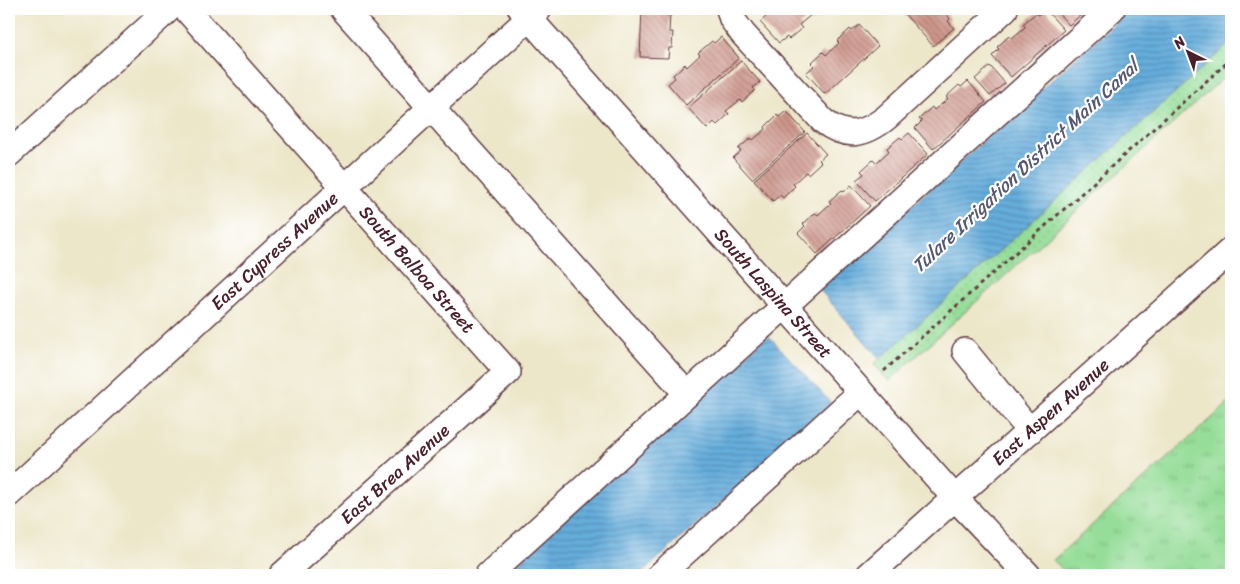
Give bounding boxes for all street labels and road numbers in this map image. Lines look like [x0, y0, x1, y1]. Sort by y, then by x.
street label: East Cypress Avenue [203, 183, 346, 318]
street label: South Balboa Street [351, 198, 483, 341]
street label: South Laspina Street [706, 220, 841, 366]
street label: East Aspen Avenue [984, 350, 1117, 474]
street label: East Brea Avenue [333, 415, 458, 532]

